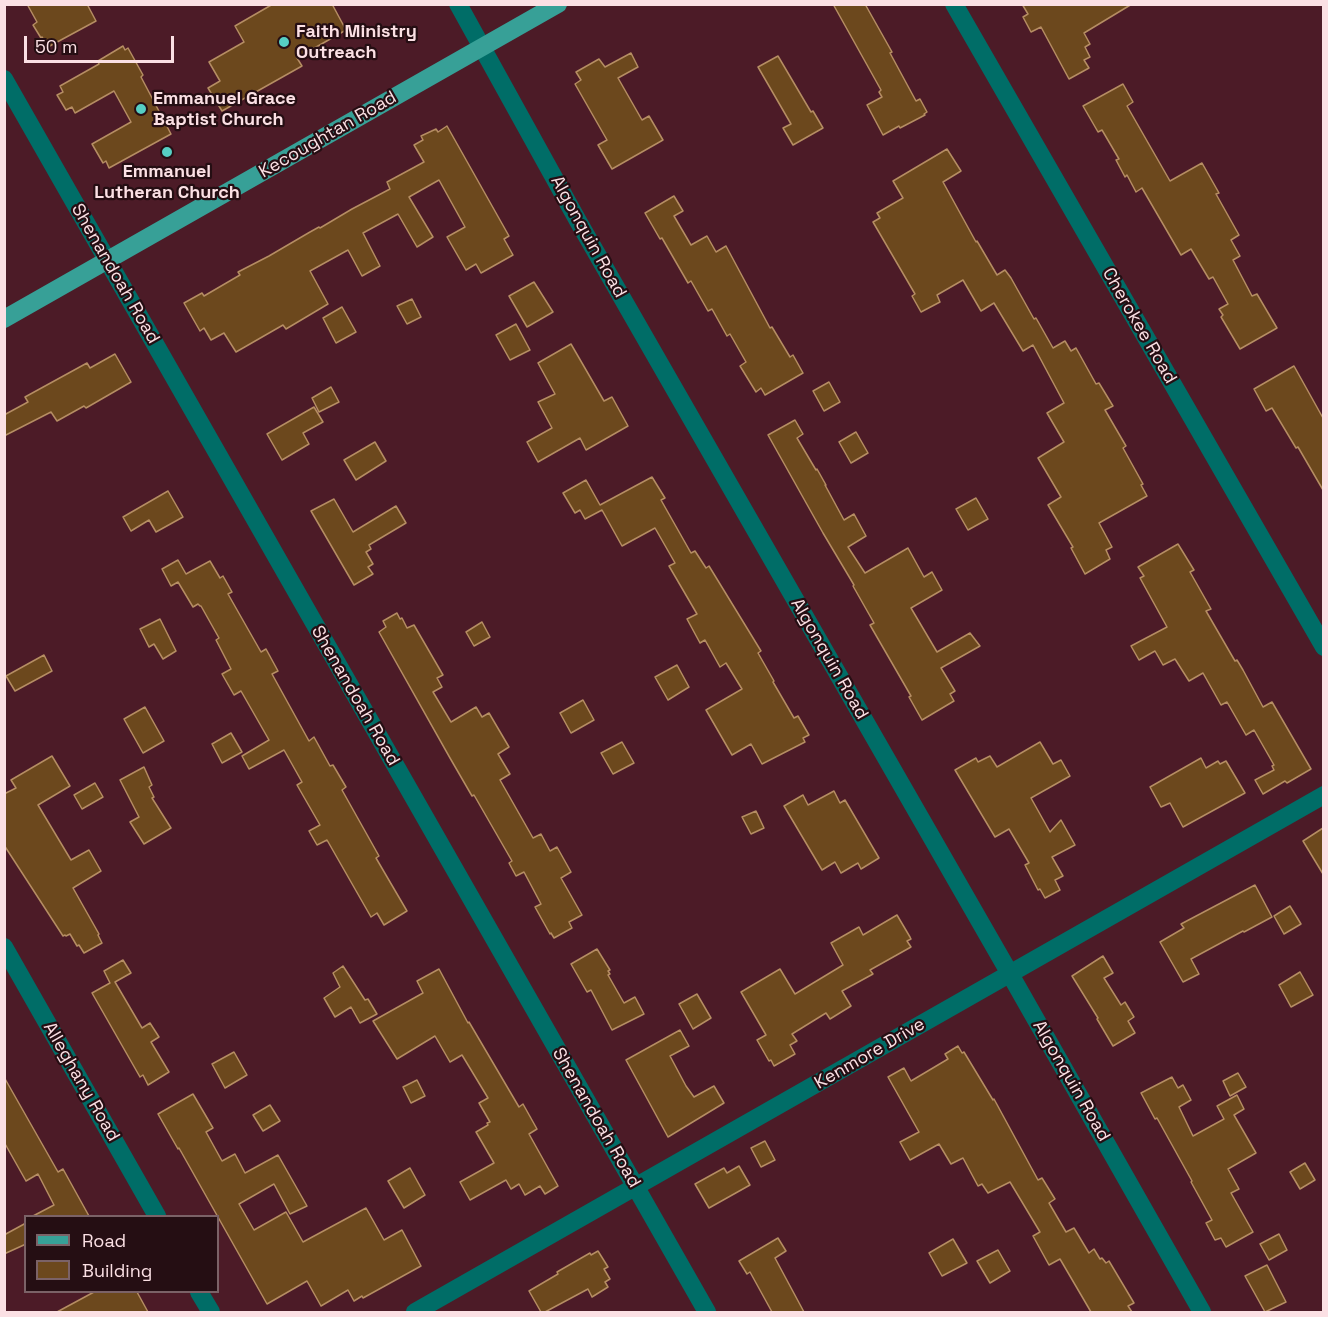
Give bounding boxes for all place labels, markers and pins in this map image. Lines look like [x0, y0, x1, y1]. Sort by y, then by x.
place label: Faith Ministry Outreach [296, 21, 417, 63]
marker: Faith Ministry Outreach [277, 35, 291, 49]
place label: Emmanuel Grace Baptist Church [153, 88, 296, 130]
marker: Emmanuel Grace Baptist Church [134, 102, 148, 116]
marker: Emmanuel Lutheran Church [160, 145, 174, 159]
place label: Emmanuel Lutheran Church [94, 161, 240, 204]

